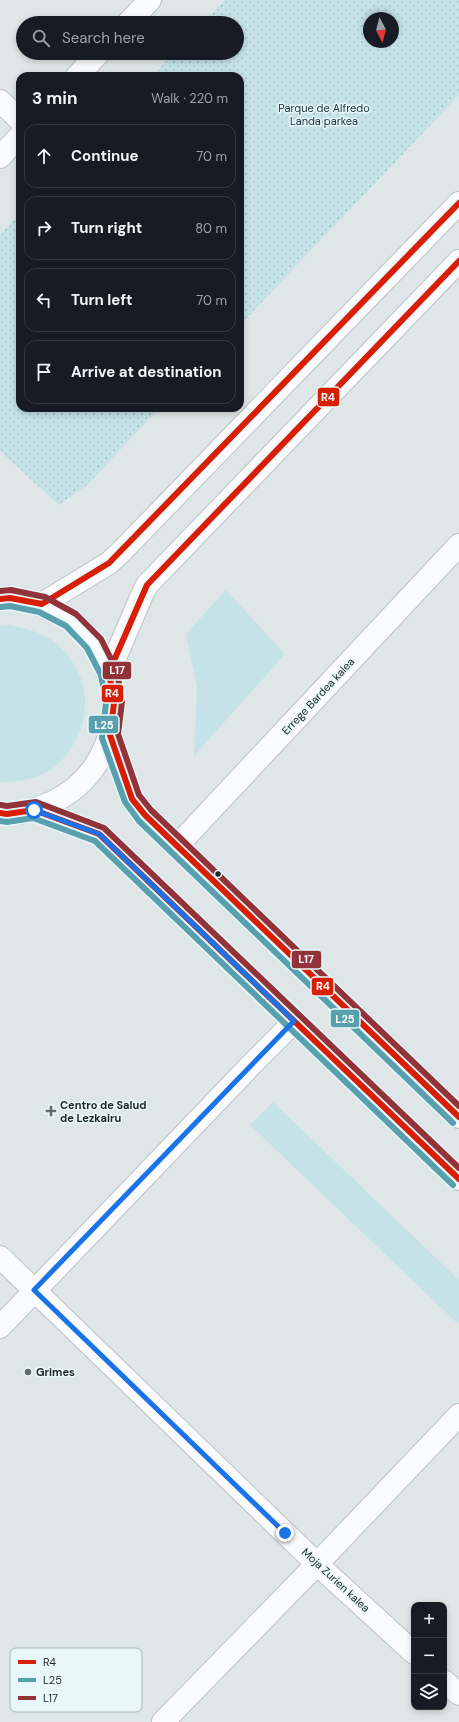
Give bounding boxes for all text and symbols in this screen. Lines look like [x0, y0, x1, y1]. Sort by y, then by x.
north arrow [363, 12, 399, 48]
search box [16, 16, 244, 60]
icon: search [30, 27, 52, 49]
text: Search here [62, 28, 145, 48]
text: 3 min [32, 87, 77, 109]
text: Walk · 220 m [151, 90, 228, 107]
park label: Parque de Alfredo Landa parkea [278, 101, 370, 128]
icon: ahead [33, 145, 55, 167]
text: Continue [71, 146, 139, 166]
text: 70 m [196, 148, 227, 165]
icon: right [33, 217, 55, 239]
text: Turn right [71, 218, 142, 238]
text: 80 m [195, 220, 227, 237]
icon: left [33, 289, 55, 311]
text: Turn left [71, 290, 132, 310]
text: 70 m [196, 292, 227, 309]
icon: arrive [33, 361, 55, 383]
text: Arrive at destination [71, 362, 222, 382]
line badge: R4 [317, 387, 340, 407]
text: R4 [321, 390, 335, 404]
street label: Errege Bardea kalea [279, 655, 357, 737]
line badge: L17 [102, 661, 132, 680]
text: L17 [109, 663, 125, 677]
line badge: R4 [101, 684, 124, 703]
text: R4 [105, 686, 119, 700]
line badge: L25 [88, 715, 119, 734]
text: L25 [94, 718, 114, 732]
route start [25, 801, 43, 819]
unlabelled marker [213, 869, 223, 879]
line badge: L17 [291, 950, 322, 969]
text: L17 [298, 952, 314, 966]
line badge: R4 [311, 977, 334, 996]
text: R4 [316, 979, 330, 993]
line badge: L25 [330, 1009, 360, 1028]
text: L25 [335, 1012, 355, 1026]
place label: Centro de Salud de Lezkairu [60, 1098, 146, 1125]
marker: Centro de Salud de Lezkairu [45, 1105, 57, 1117]
place label: Grimes [36, 1365, 75, 1379]
marker: Grimes [23, 1367, 33, 1377]
route end [276, 1524, 294, 1542]
street label: Moja Zurien kalea [299, 1545, 373, 1615]
map controls [411, 1602, 447, 1710]
button: + [411, 1602, 447, 1638]
button: − [411, 1638, 447, 1674]
legend [10, 1648, 142, 1712]
text: R4 [43, 1655, 56, 1669]
text: L25 [43, 1673, 62, 1687]
button: layers [411, 1674, 447, 1710]
text: L17 [43, 1691, 58, 1705]

